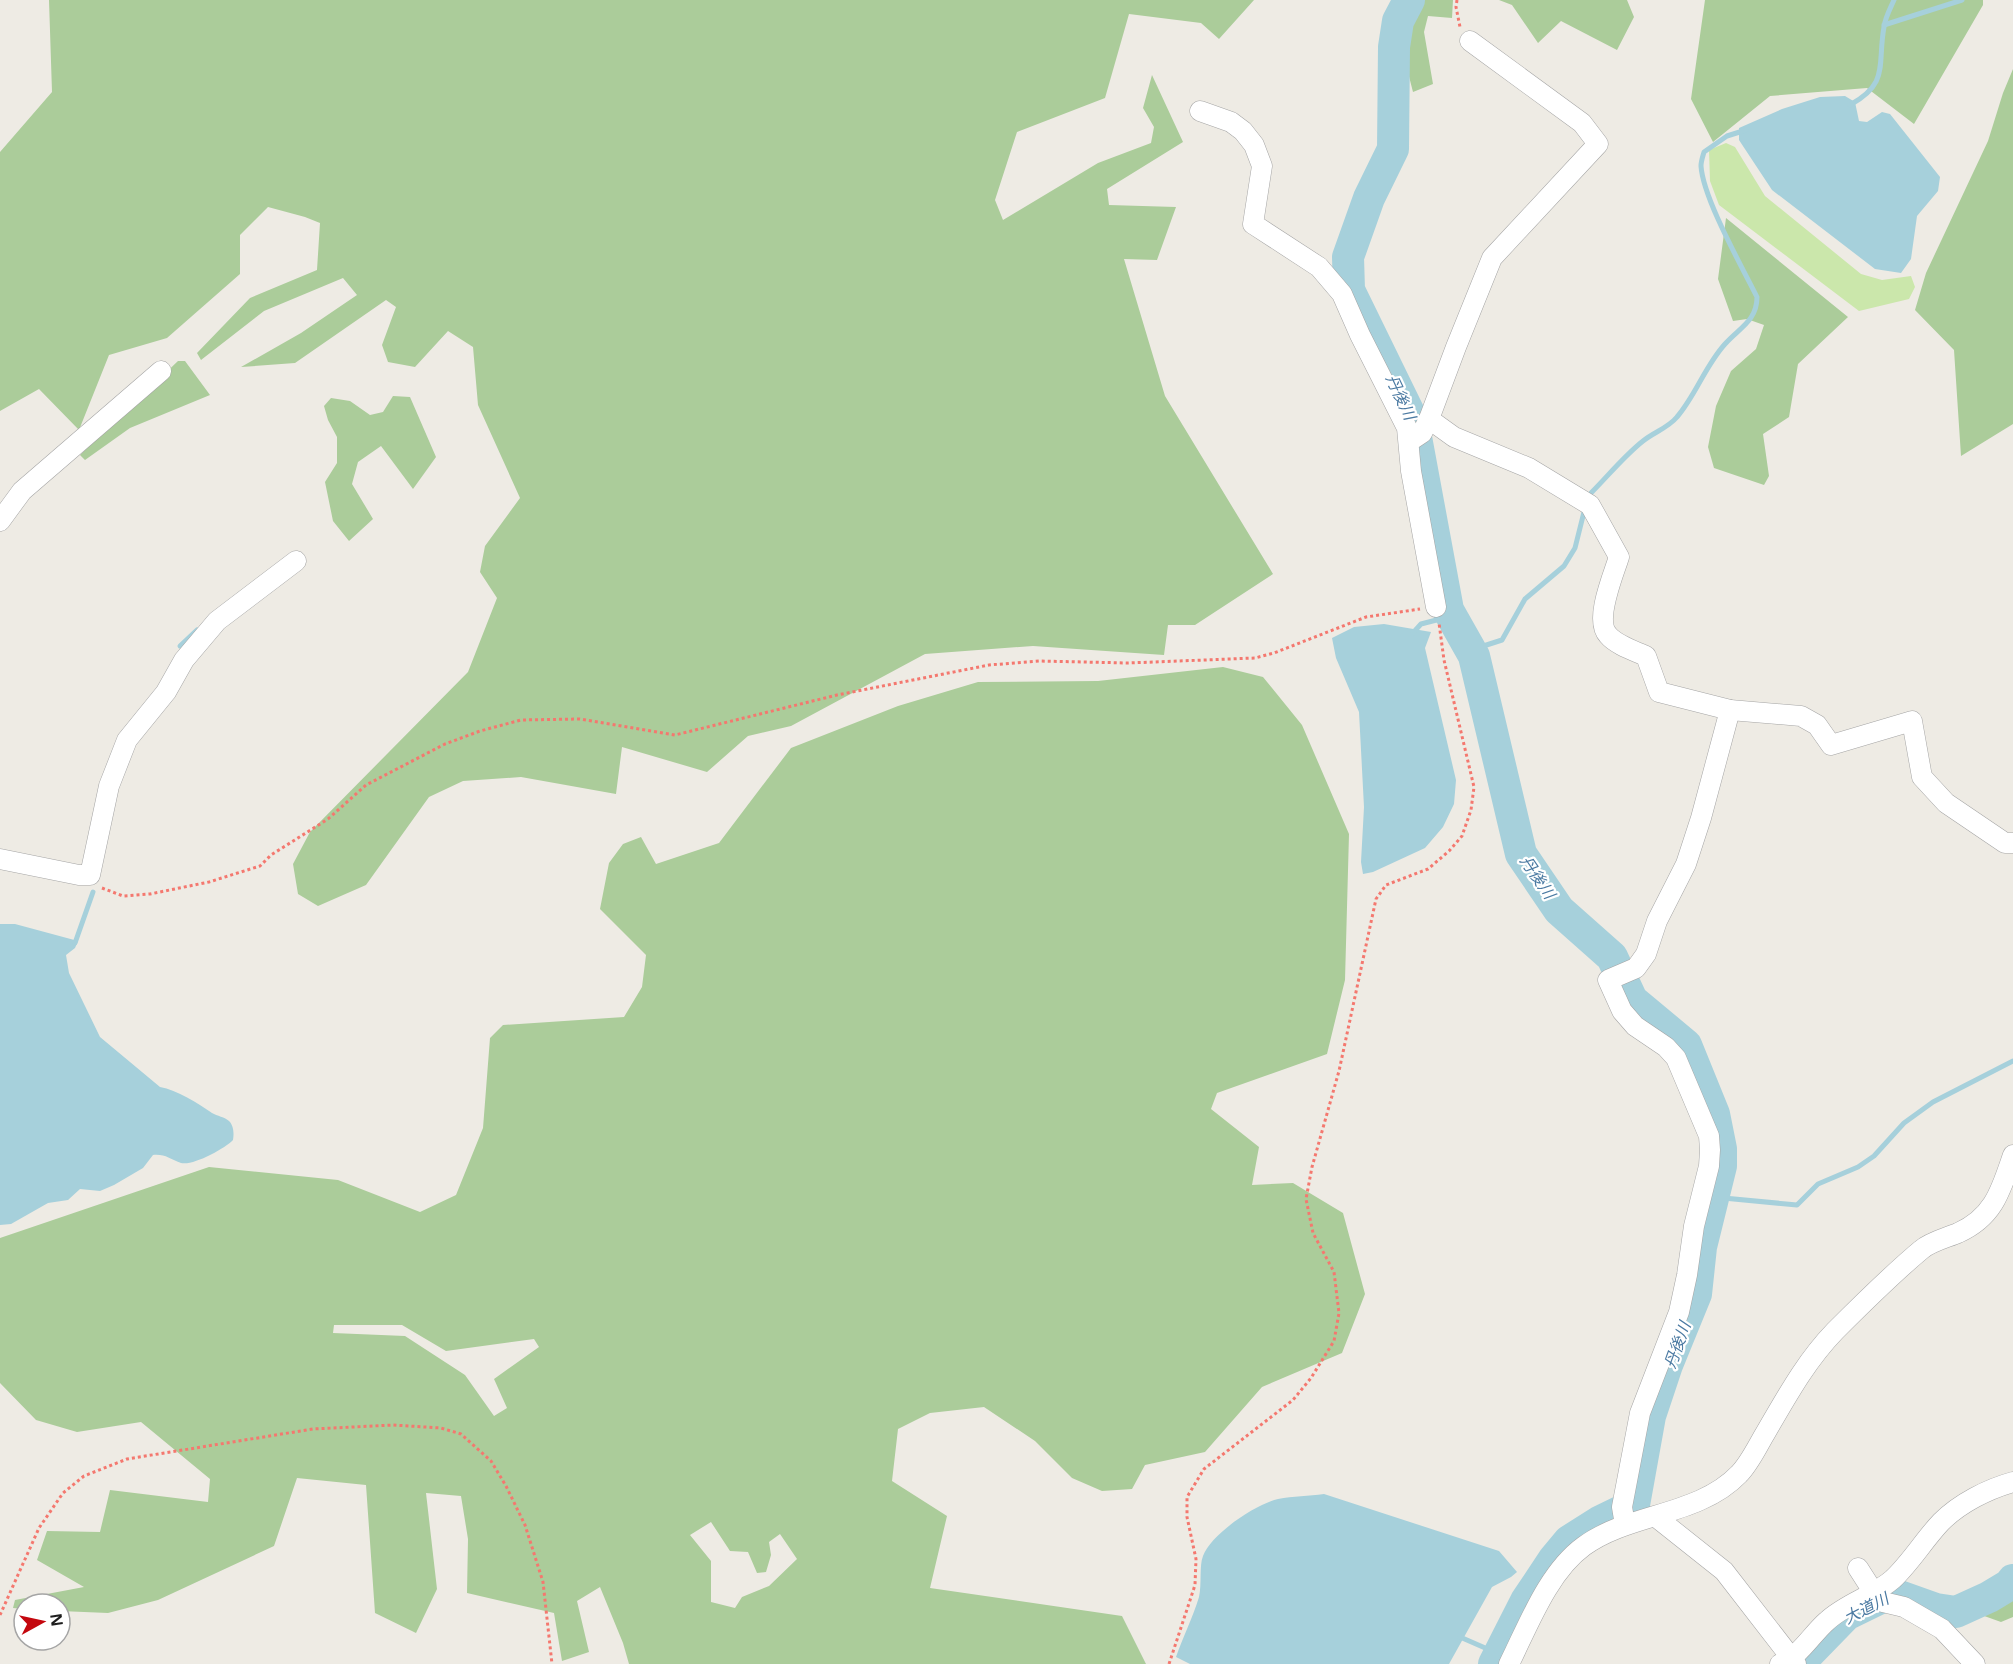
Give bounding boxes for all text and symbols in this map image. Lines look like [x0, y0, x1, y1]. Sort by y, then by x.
water label: 丹後川 [1381, 371, 1422, 425]
water label: 丹後川 [1515, 851, 1562, 905]
water label: 丹後川 [1658, 1317, 1696, 1371]
water label: 大道川 [1840, 1586, 1894, 1629]
north arrow [12, 1592, 72, 1652]
text: N [45, 1612, 69, 1628]

